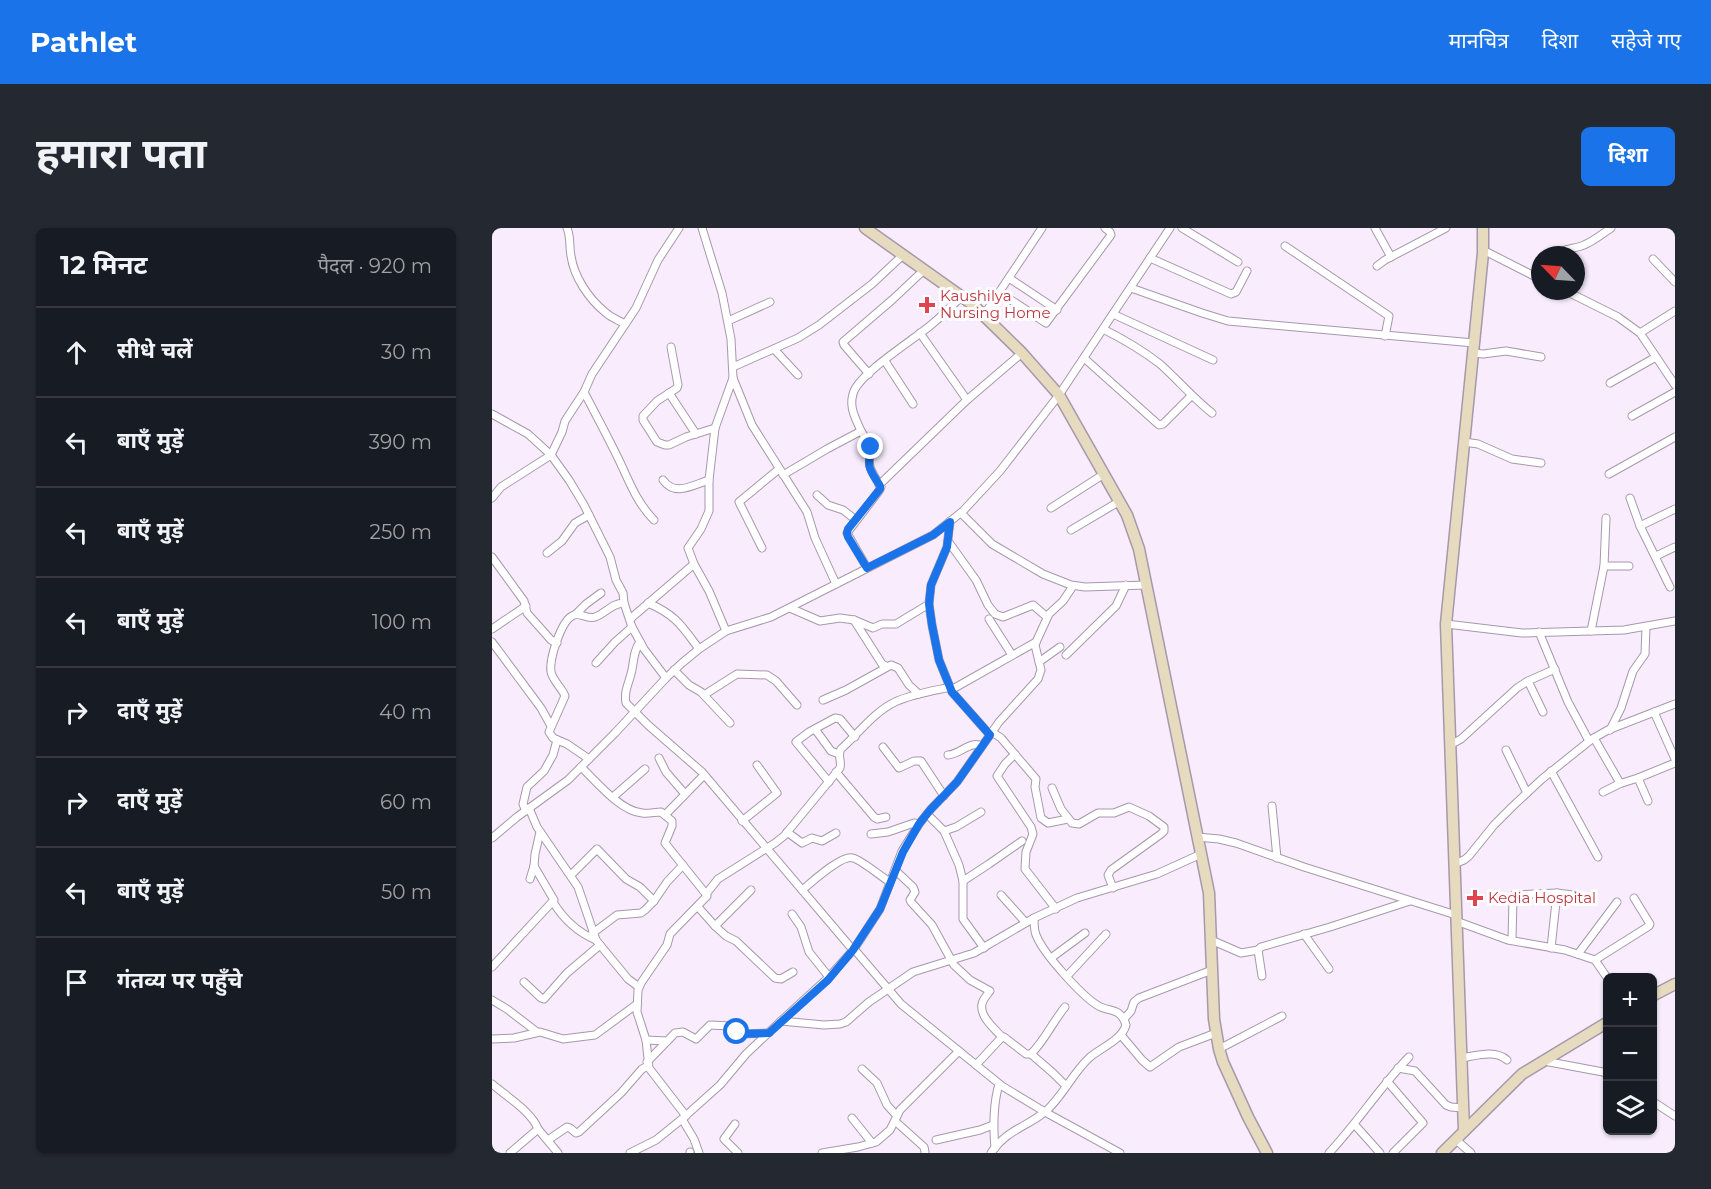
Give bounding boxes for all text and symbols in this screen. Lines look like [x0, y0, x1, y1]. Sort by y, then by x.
text: Pathlet [30, 25, 137, 59]
text: मानचित्र [1449, 28, 1509, 53]
text: दिशा [1542, 28, 1578, 53]
text: सहेजे गए [1611, 28, 1681, 53]
text: हमारा पता [36, 127, 206, 179]
button: दिशा [1581, 127, 1675, 186]
north arrow [1531, 246, 1585, 300]
text: 12 मिनट [60, 249, 147, 281]
text: पैदल · 920 m [318, 254, 432, 278]
place label: Kaushilya Nursing Home [940, 286, 1051, 322]
marker: Kaushilya Nursing Home [918, 296, 936, 314]
icon: ahead [60, 336, 93, 369]
text: सीधे चलें [117, 337, 193, 364]
text: 30 m [381, 340, 432, 364]
icon: left [60, 426, 93, 459]
text: बाएँ मुड़ें [117, 427, 184, 454]
text: 390 m [369, 430, 432, 454]
route end [857, 433, 883, 459]
icon: left [60, 516, 93, 549]
text: बाएँ मुड़ें [117, 517, 184, 544]
text: 250 m [370, 520, 432, 544]
icon: left [60, 606, 93, 639]
text: बाएँ मुड़ें [117, 607, 184, 634]
text: 100 m [372, 610, 432, 634]
icon: right [60, 696, 93, 729]
text: दाएँ मुड़ें [117, 697, 182, 724]
text: 40 m [379, 700, 432, 724]
icon: right [60, 786, 93, 819]
text: दाएँ मुड़ें [117, 787, 182, 814]
text: 60 m [380, 790, 432, 814]
icon: left [60, 876, 93, 909]
text: बाएँ मुड़ें [117, 877, 184, 904]
text: 50 m [381, 880, 432, 904]
place label: Kedia Hospital [1488, 888, 1596, 907]
marker: Kedia Hospital [1466, 889, 1484, 907]
icon: arrive [60, 966, 93, 999]
text: गंतव्य पर पहुँचे [117, 967, 243, 994]
map controls [1603, 973, 1657, 1135]
button: + [1603, 973, 1657, 1027]
route start [723, 1018, 749, 1044]
button: − [1603, 1027, 1657, 1081]
button: layers [1603, 1081, 1657, 1135]

